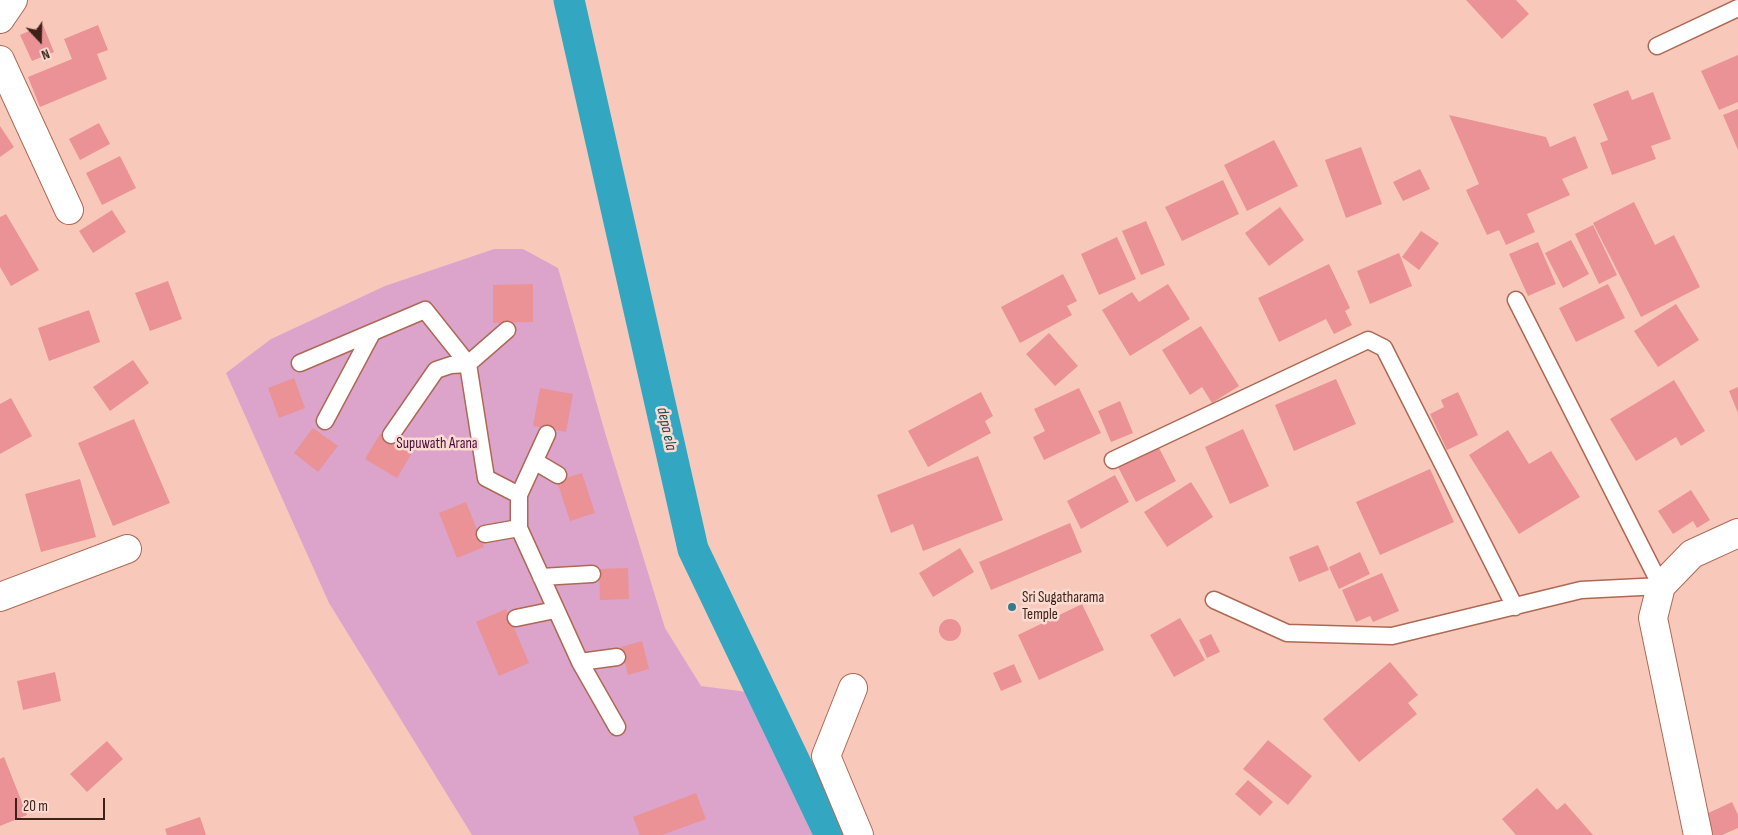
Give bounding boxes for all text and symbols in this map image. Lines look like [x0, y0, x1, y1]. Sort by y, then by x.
north arrow [15, 15, 65, 65]
text: N [39, 45, 52, 64]
water label: depa ela [652, 405, 680, 453]
park label: Supuwath Arana [396, 435, 478, 453]
place label: Sri Sugatharama Temple [1022, 589, 1104, 624]
marker: Sri Sugatharama Temple [1006, 601, 1018, 613]
scale bar [18, 788, 108, 820]
text: 20 m [23, 797, 48, 816]

